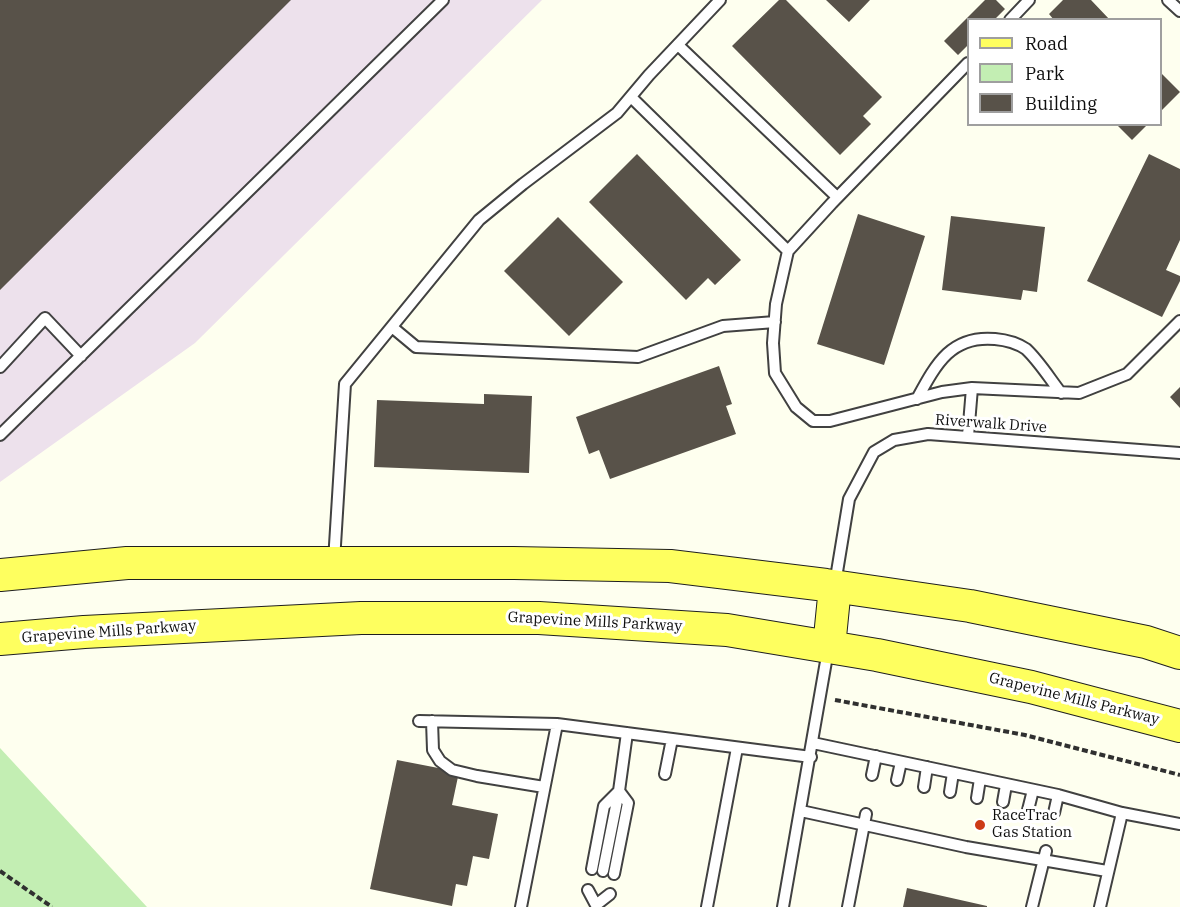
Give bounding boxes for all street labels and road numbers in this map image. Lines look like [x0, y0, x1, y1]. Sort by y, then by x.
street label: Riverwalk Drive [934, 411, 1048, 437]
street label: Grapevine Mills Parkway [507, 608, 683, 636]
street label: Grapevine Mills Parkway [21, 617, 197, 647]
street label: Grapevine Mills Parkway [987, 669, 1161, 729]

